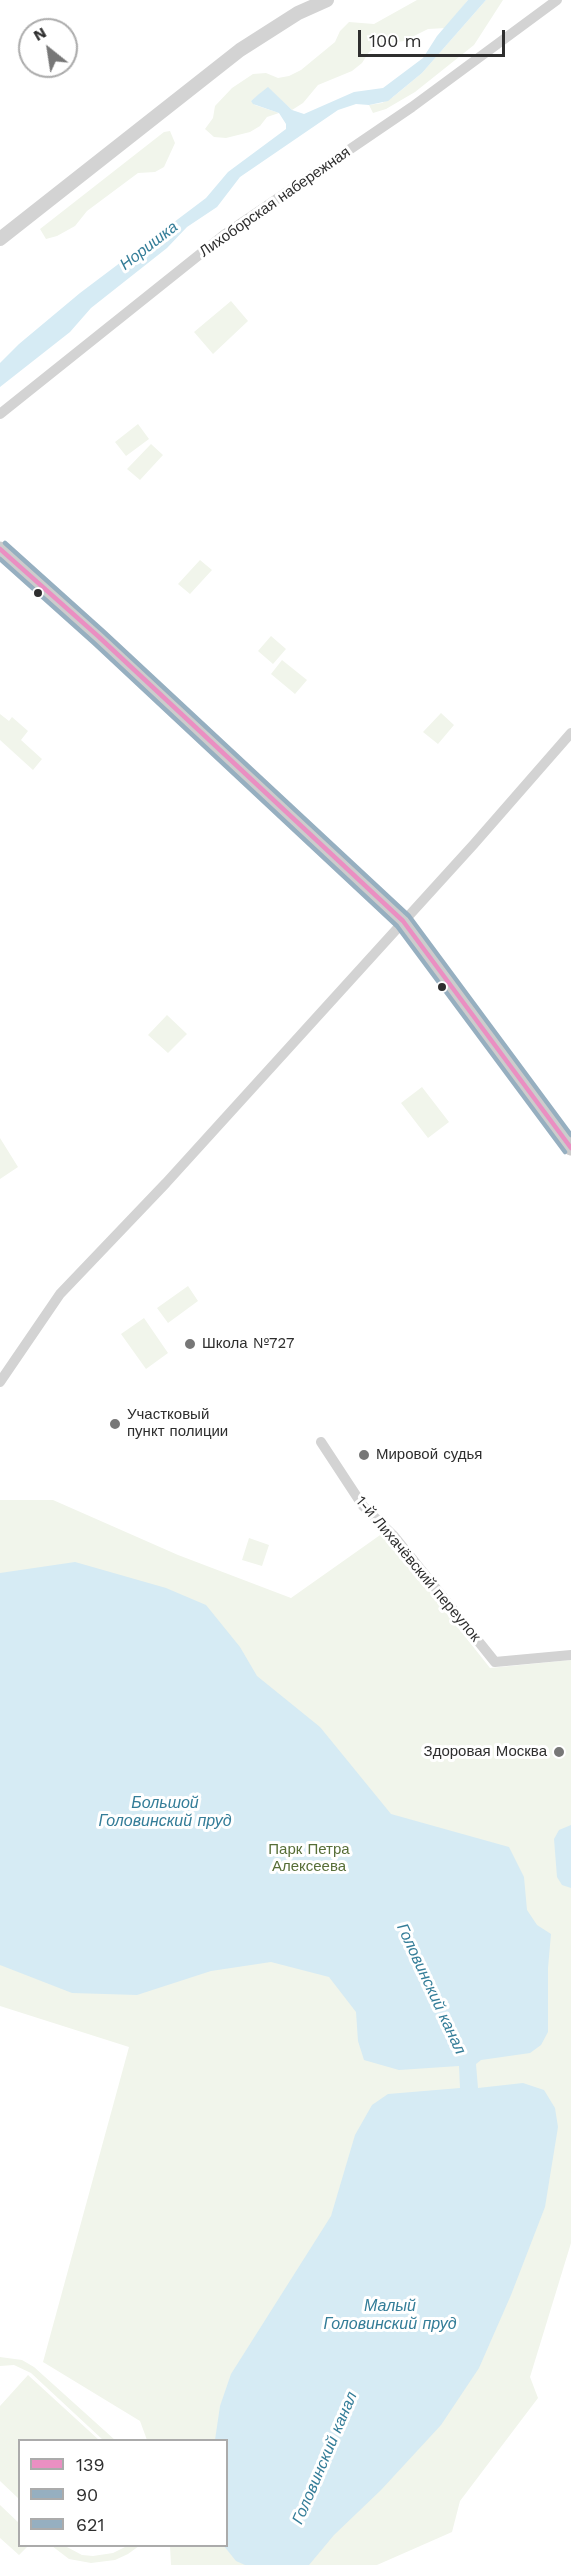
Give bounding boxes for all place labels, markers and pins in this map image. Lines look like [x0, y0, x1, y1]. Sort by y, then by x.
unlabelled marker [32, 587, 44, 599]
unlabelled marker [436, 981, 448, 993]
place label: Школа №727 [202, 1335, 294, 1353]
marker: Школа №727 [183, 1337, 197, 1351]
place label: Участковый пункт полиции [127, 1406, 228, 1441]
marker: Участковый пункт полиции [108, 1417, 122, 1431]
place label: Мировой судья [376, 1446, 482, 1464]
marker: Мировой судья [357, 1448, 371, 1462]
place label: Здоровая Москва [424, 1743, 547, 1761]
marker: Здоровая Москва [552, 1745, 566, 1759]

